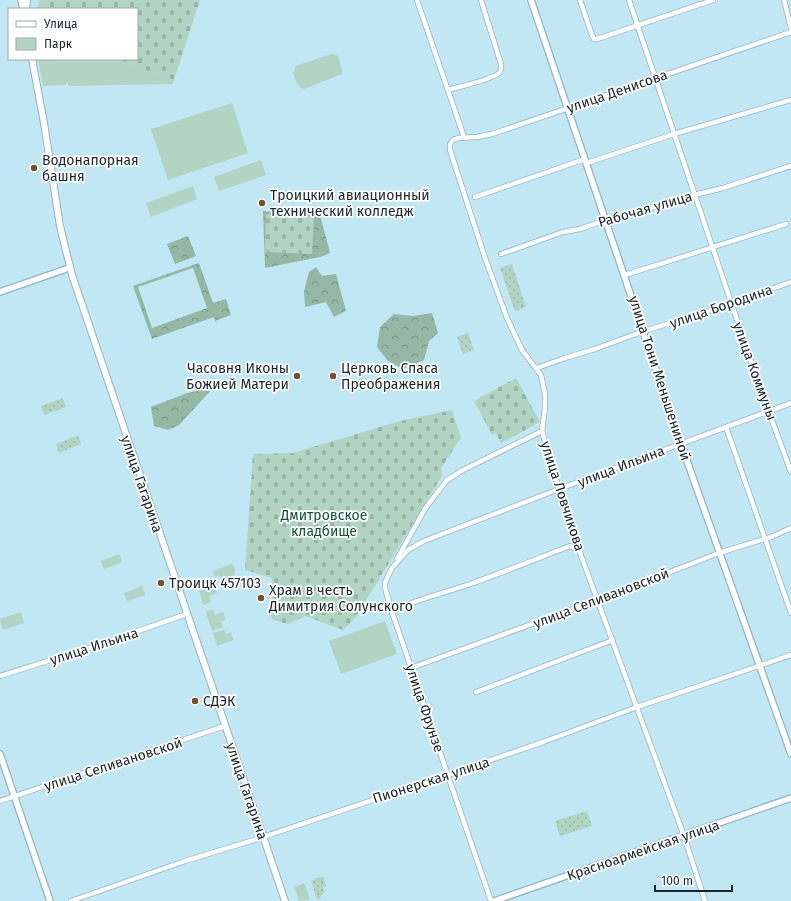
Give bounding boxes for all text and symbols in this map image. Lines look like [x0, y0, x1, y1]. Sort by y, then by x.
legend [8, 8, 138, 60]
text: Улица [44, 17, 78, 31]
text: Парк [44, 37, 73, 51]
street label: улица Денисова [564, 66, 670, 117]
place label: Водонапорная башня [42, 152, 139, 185]
marker: Водонапорная башня [29, 163, 39, 173]
place label: Троицкий авиационный технический колледж [270, 187, 430, 220]
street label: Рабочая улица [596, 188, 694, 231]
marker: Троицкий авиационный технический колледж [257, 198, 267, 208]
street label: улица Бородина [668, 281, 775, 332]
street label: улица Тони Меньшениной [625, 294, 694, 463]
street label: улица Коммуны [729, 320, 780, 423]
place label: Часовня Иконы Божией Матери [186, 360, 289, 393]
place label: Церковь Спаса Преображения [341, 360, 440, 393]
marker: Часовня Иконы Божией Матери [292, 371, 302, 381]
marker: Церковь Спаса Преображения [328, 371, 338, 381]
street label: улица Гагарина [117, 433, 166, 535]
street label: улица Ловчикова [537, 439, 588, 553]
street label: улица Ильина [575, 442, 667, 491]
park label: Дмитровское кладбище [280, 507, 367, 540]
street label: улица Селивановской [531, 565, 672, 632]
place label: Троицк 457103 [169, 575, 261, 592]
marker: Троицк 457103 [156, 578, 166, 588]
place label: Храм в честь Димитрия Солунского [268, 582, 413, 615]
marker: Храм в честь Димитрия Солунского [256, 593, 266, 603]
street label: улица Ильина [48, 624, 140, 669]
street label: улица Фрунзе [401, 662, 448, 755]
place label: СДЭК [203, 693, 236, 710]
marker: СДЭК [190, 696, 200, 706]
street label: улица Селивановской [42, 734, 184, 795]
street label: улица Гагарина [222, 740, 271, 842]
street label: Пионерская улица [370, 754, 492, 807]
street label: Красноармейская улица [565, 816, 722, 885]
scale bar [655, 867, 732, 893]
text: 100 m [661, 874, 693, 888]

